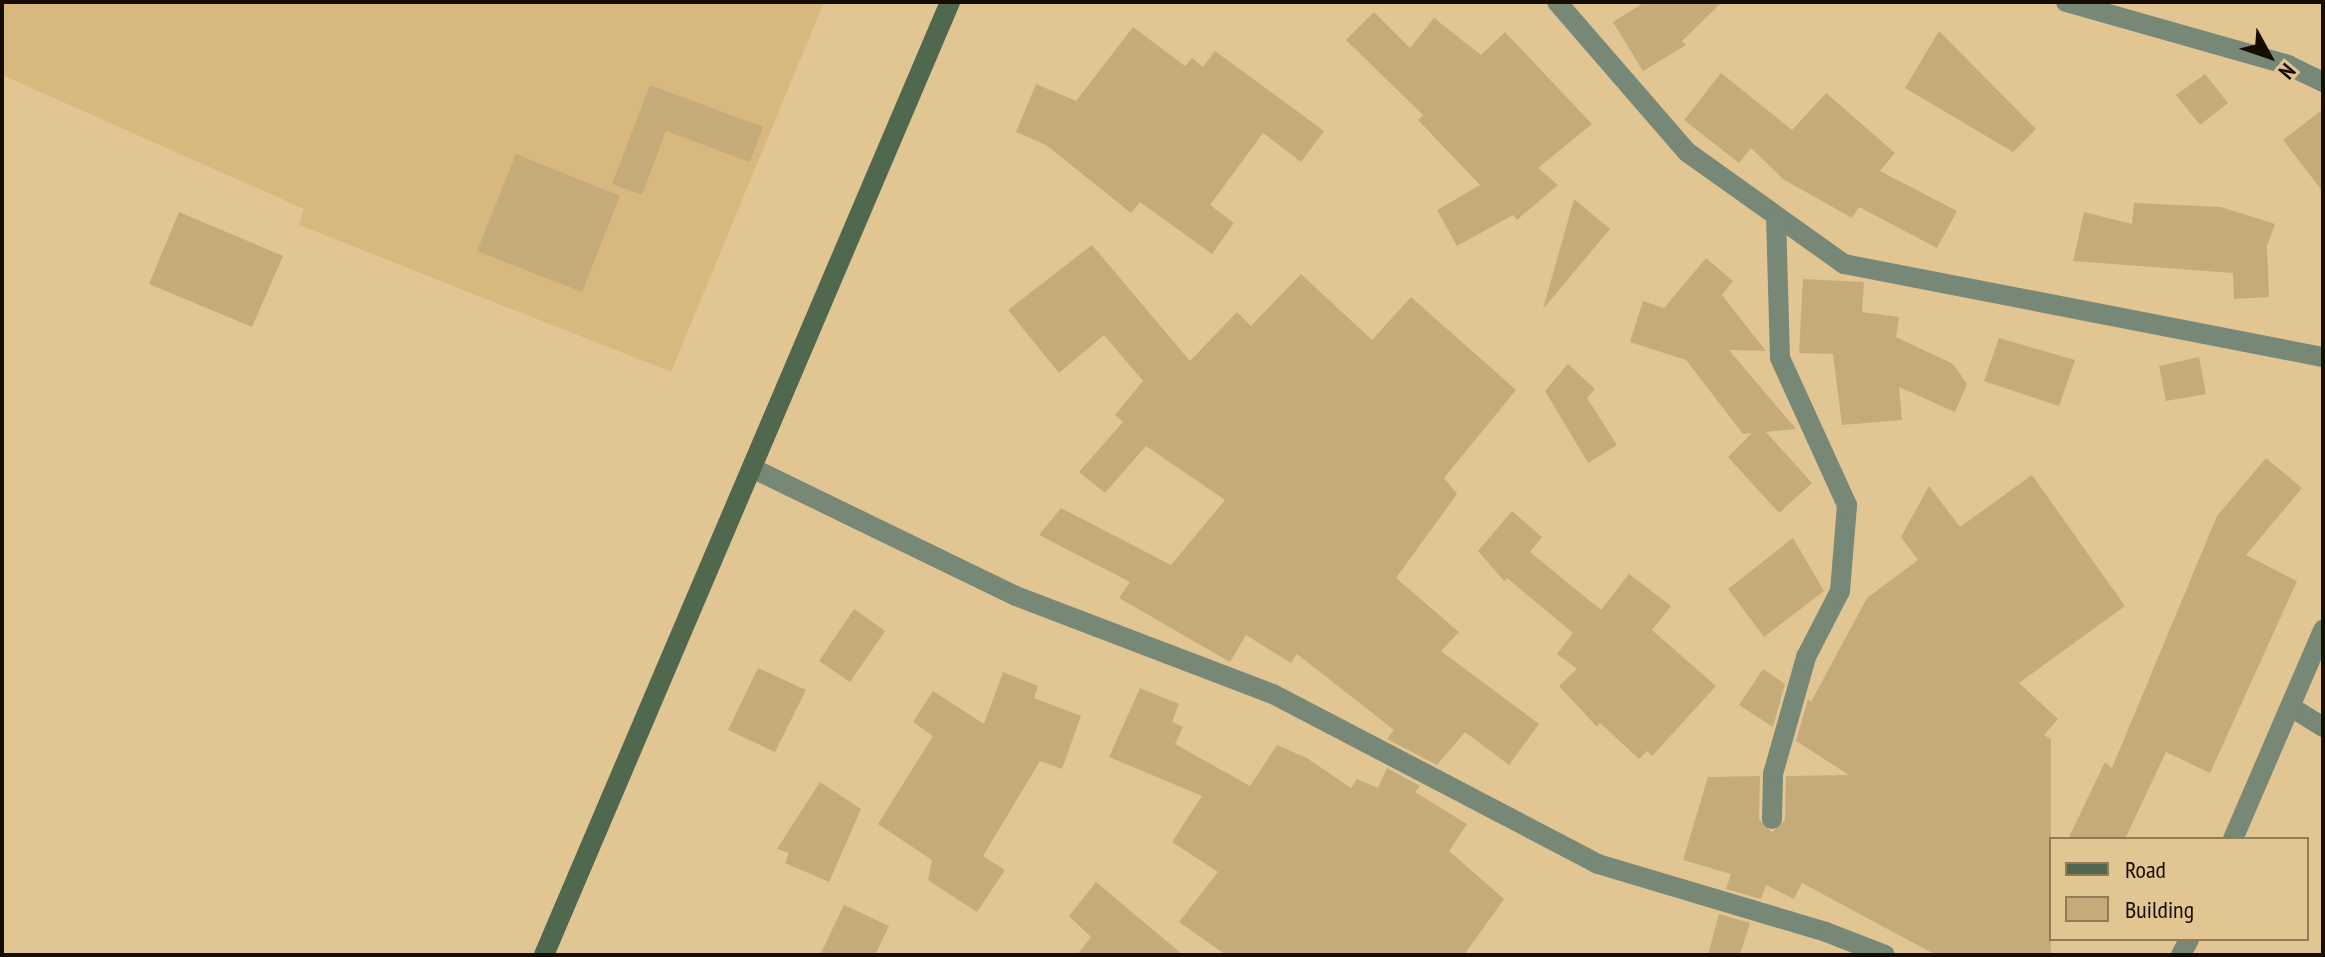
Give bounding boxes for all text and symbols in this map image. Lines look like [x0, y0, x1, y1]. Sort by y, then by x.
north arrow [2229, 16, 2309, 96]
text: N [2273, 58, 2302, 85]
legend [2049, 837, 2309, 941]
text: Road [2125, 854, 2166, 885]
text: Building [2125, 894, 2194, 925]

